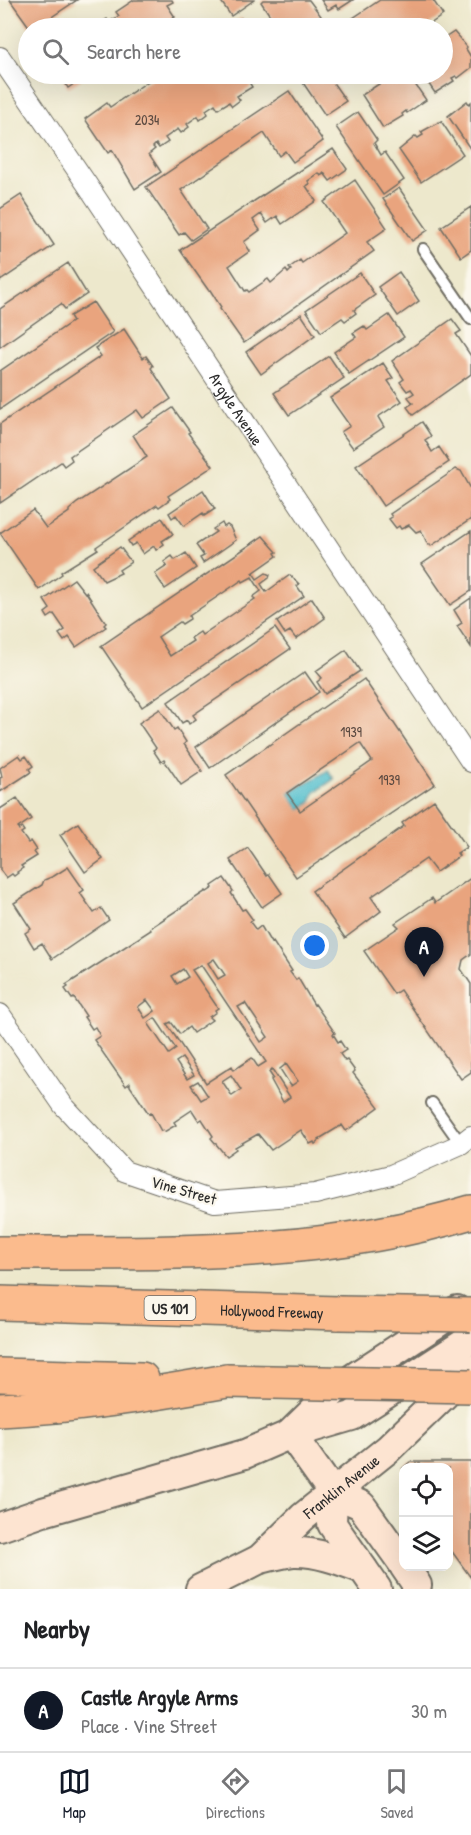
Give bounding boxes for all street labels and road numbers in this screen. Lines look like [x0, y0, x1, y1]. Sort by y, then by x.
street label: Argyle Avenue [204, 368, 269, 450]
street label: Vine Street [149, 1170, 220, 1210]
road number: US 101 [144, 1296, 195, 1320]
street label: Hollywood Freeway [220, 1299, 324, 1324]
street label: Franklin Avenue [298, 1449, 384, 1524]

